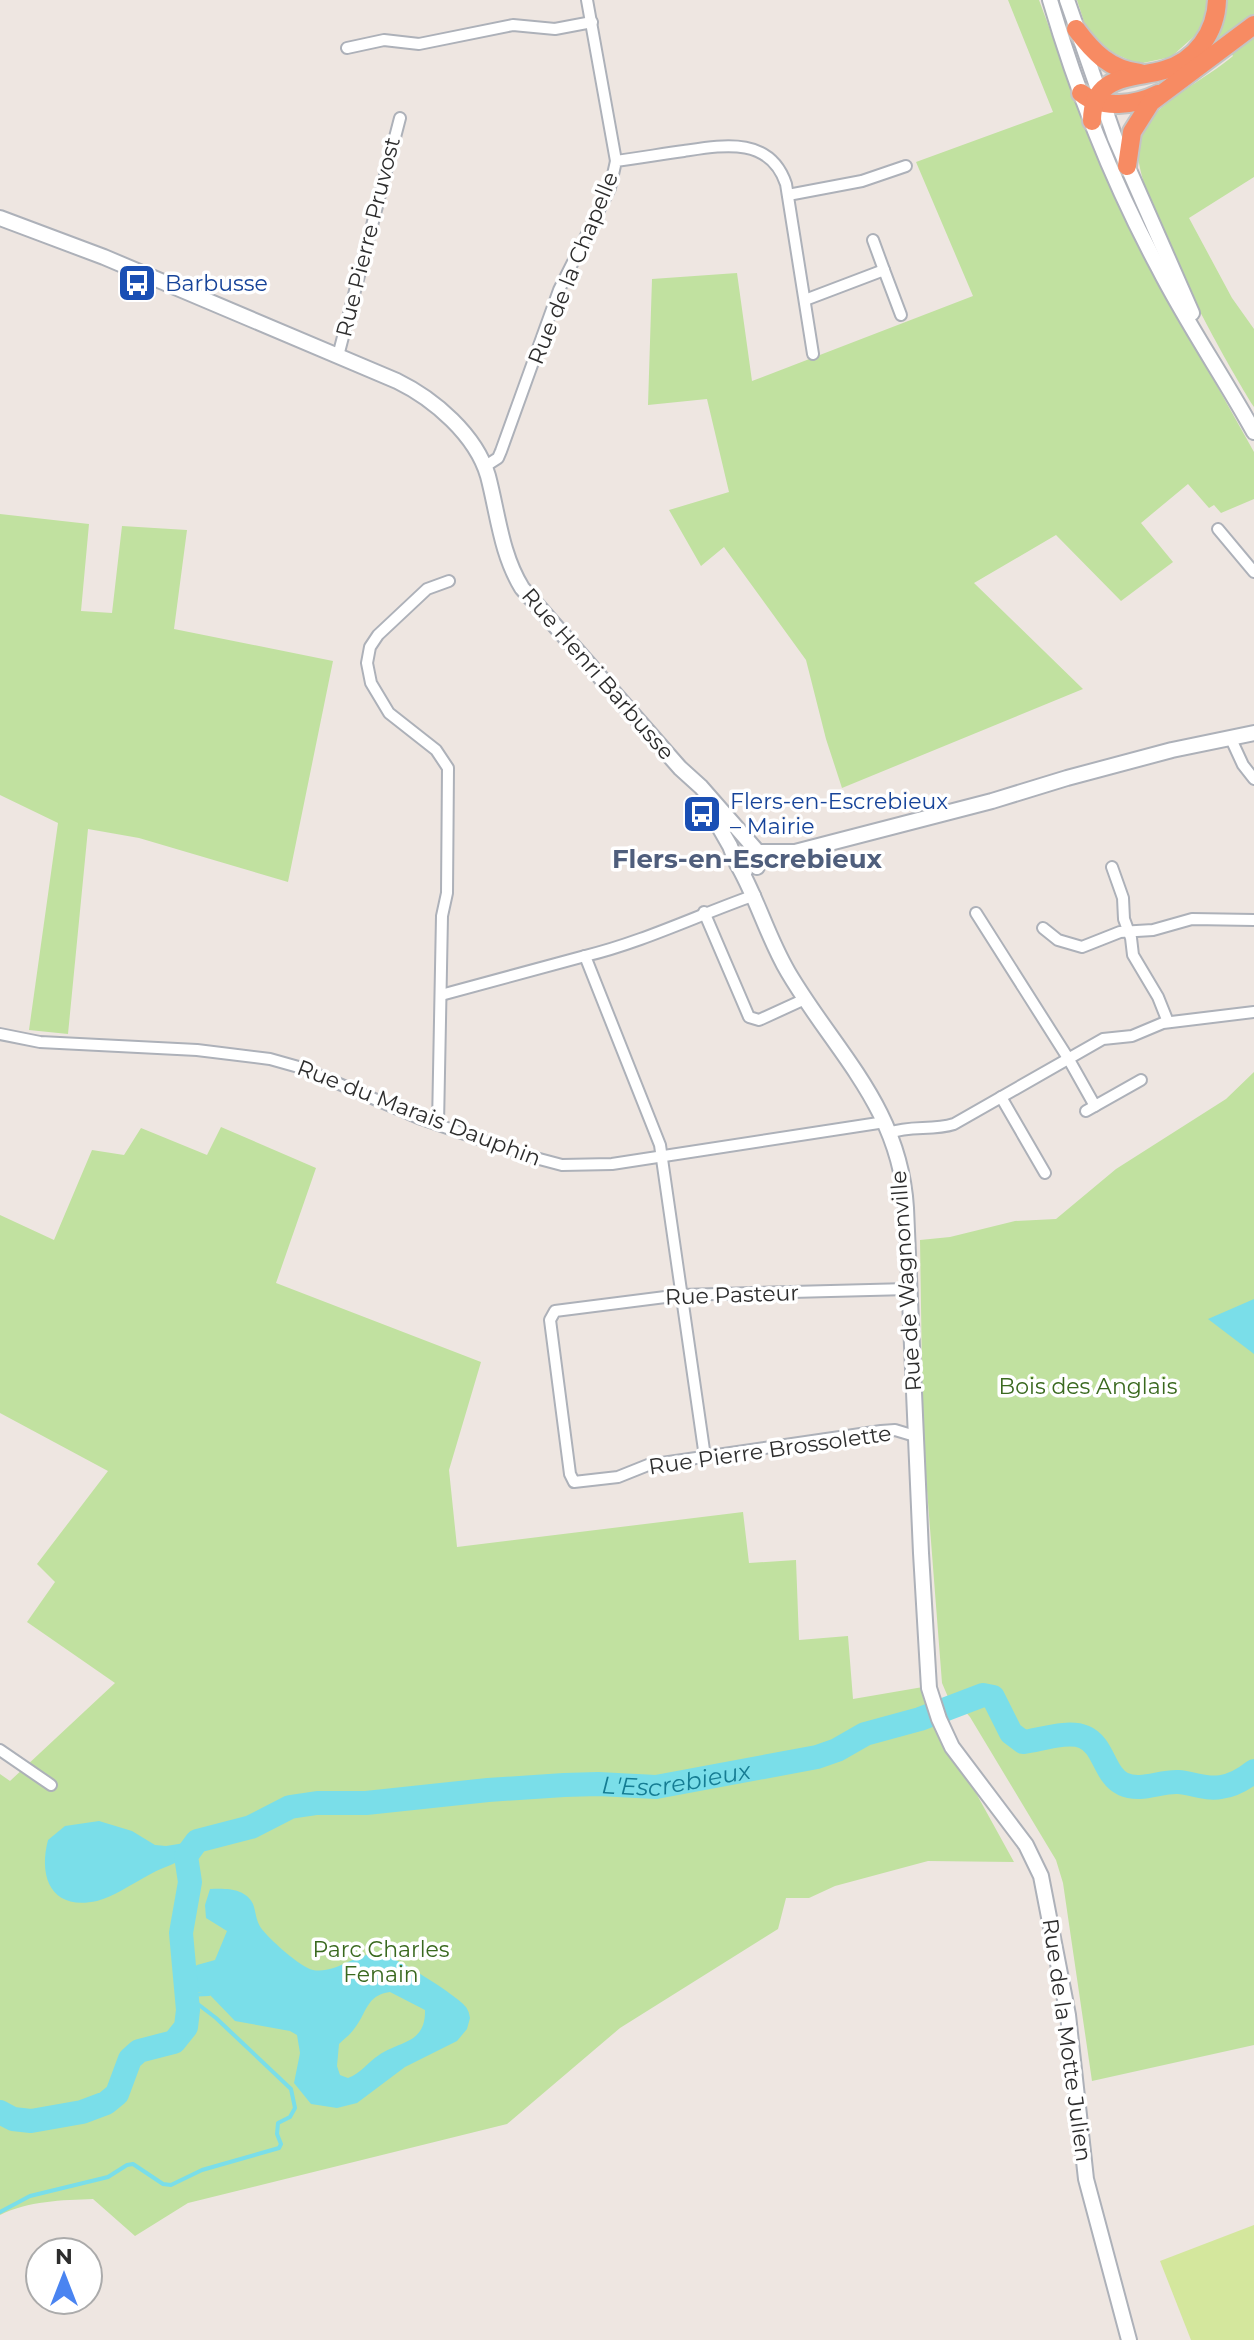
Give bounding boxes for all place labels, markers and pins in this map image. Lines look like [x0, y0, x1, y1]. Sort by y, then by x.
bus stop icon: Barbusse [116, 262, 158, 304]
place label: Barbusse [165, 270, 268, 297]
place label: Flers-en-Escrebieux – Mairie [730, 788, 948, 840]
bus stop icon: Flers-en-Escrebieux – Mairie [681, 793, 723, 835]

